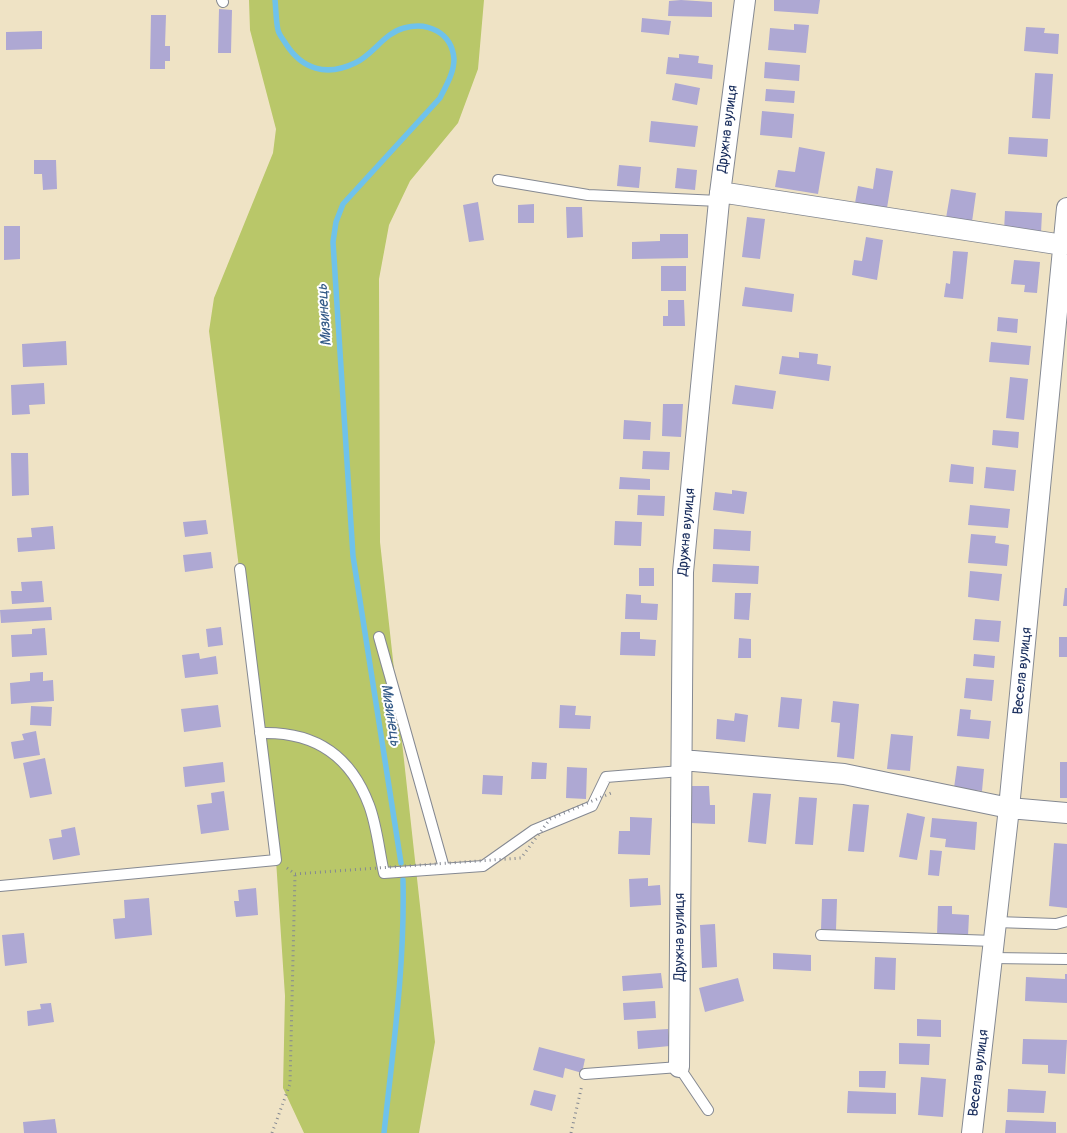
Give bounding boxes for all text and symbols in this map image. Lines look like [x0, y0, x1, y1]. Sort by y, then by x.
street label: Дружна вулиця [714, 84, 742, 174]
water label: Мизинець [314, 283, 336, 347]
street label: Дружна вулиця [675, 487, 699, 577]
street label: Весела вулиця [1010, 627, 1036, 715]
water label: Мизинець [376, 683, 404, 747]
street label: Дружна вулиця [672, 893, 688, 981]
street label: Весела вулиця [965, 1029, 993, 1117]

